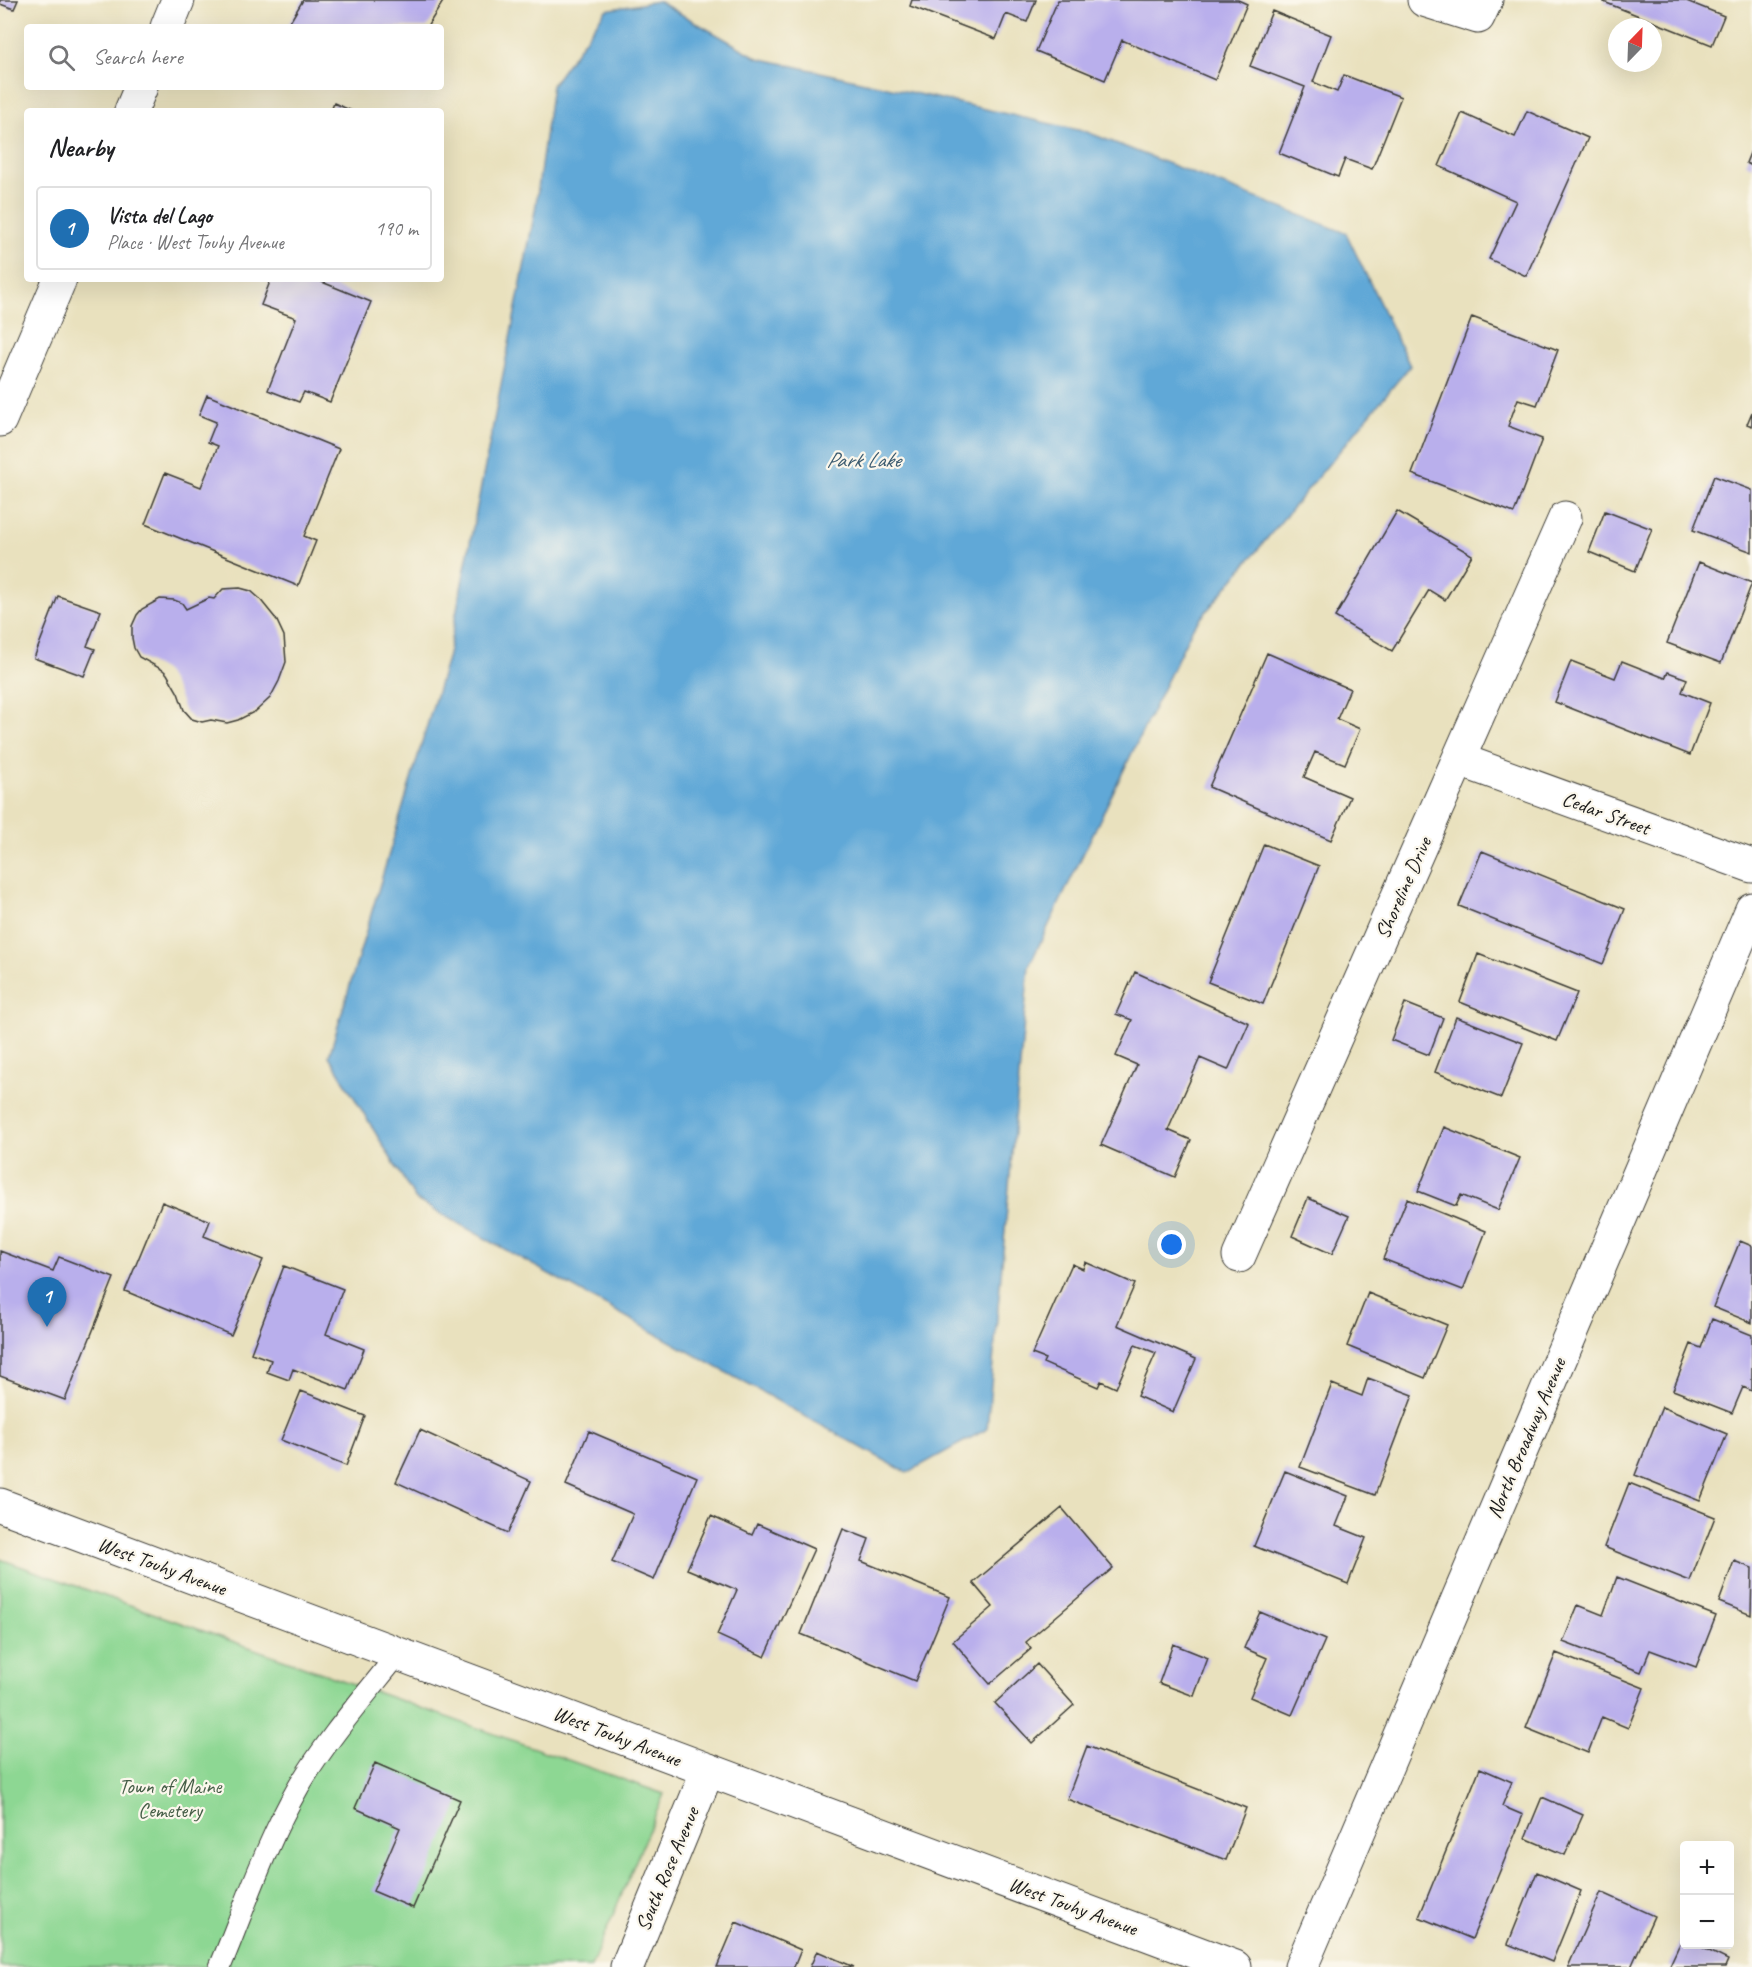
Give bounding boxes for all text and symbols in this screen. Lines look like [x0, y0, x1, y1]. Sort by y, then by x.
north arrow [1608, 18, 1662, 72]
search box [24, 24, 444, 90]
icon: search [45, 41, 78, 74]
text: Search here [93, 43, 183, 71]
text: Nearby [48, 131, 113, 164]
text: Vista del Lago [107, 202, 212, 230]
text: 1 [65, 216, 74, 241]
text: 190 m [375, 216, 418, 241]
text: Place · West Touhy Avenue [107, 230, 284, 255]
water label: Park Lake [826, 446, 903, 474]
street label: Cedar Street [1559, 785, 1655, 842]
street label: Shoreline Drive [1369, 832, 1437, 943]
your location [1157, 1230, 1186, 1259]
pin: 1 [28, 1278, 66, 1327]
street label: North Broadway Avenue [1481, 1353, 1572, 1522]
street label: West Touhy Avenue [94, 1531, 231, 1602]
street label: West Touhy Avenue [549, 1700, 686, 1773]
park label: Town of Maine Cemetery [119, 1773, 223, 1823]
street label: South Rose Avenue [629, 1801, 706, 1935]
map controls [1680, 1841, 1734, 1949]
button: + [1680, 1841, 1734, 1895]
street label: West Touhy Avenue [1005, 1871, 1142, 1942]
button: − [1680, 1895, 1734, 1949]

